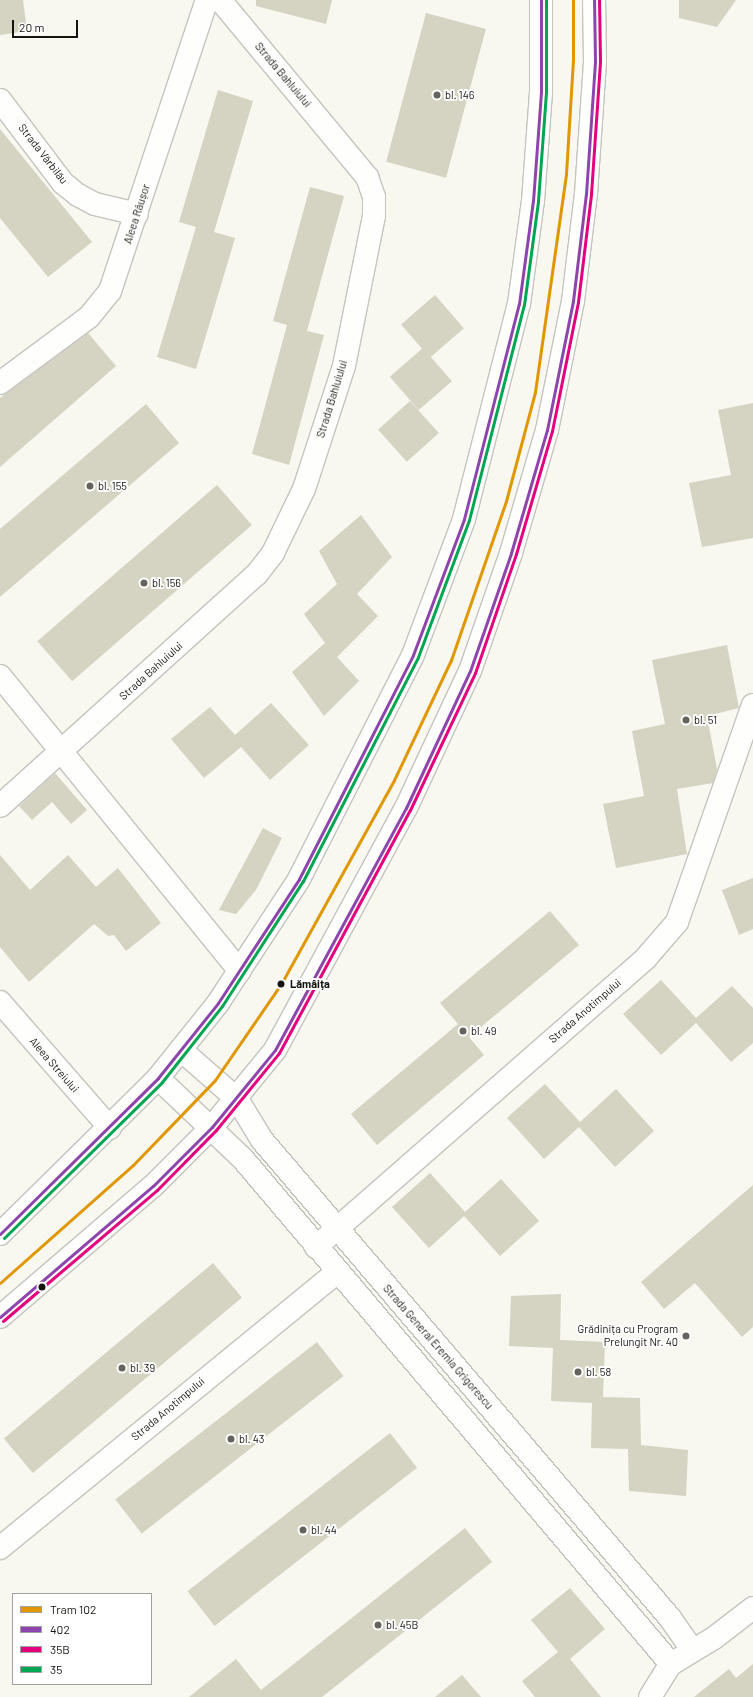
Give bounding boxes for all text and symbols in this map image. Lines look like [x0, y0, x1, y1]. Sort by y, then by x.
scale bar [14, 12, 80, 38]
text: 20 m [19, 20, 45, 34]
street label: Strada Bahluiului [252, 40, 314, 110]
place label: bl. 146 [445, 88, 474, 102]
marker: bl. 146 [432, 90, 442, 100]
street label: Strada Vărbilău [16, 121, 70, 187]
street label: Aleea Râușor [121, 182, 153, 246]
street label: Strada Bahluiului [314, 359, 350, 439]
place label: bl. 155 [98, 479, 127, 493]
marker: bl. 155 [85, 481, 95, 491]
place label: bl. 156 [152, 576, 181, 590]
marker: bl. 156 [139, 578, 149, 588]
street label: Strada Bahluiului [117, 639, 185, 703]
place label: bl. 51 [694, 713, 717, 727]
marker: bl. 51 [681, 715, 691, 725]
street label: Strada Anotimpului [546, 976, 624, 1046]
place label: Lămâița [290, 977, 330, 991]
marker: Lămâița [275, 978, 287, 990]
place label: bl. 49 [471, 1024, 497, 1038]
marker: bl. 49 [458, 1026, 468, 1036]
street label: Aleea Streiului [26, 1035, 82, 1095]
unlabelled marker [37, 1282, 47, 1292]
street label: Strada General Eremia Grigorescu [380, 1282, 496, 1412]
place label: Grădinița cu Program Prelungit Nr. 40 [578, 1323, 678, 1349]
marker: Grădinița cu Program Prelungit Nr. 40 [681, 1331, 691, 1341]
place label: bl. 39 [130, 1361, 155, 1375]
marker: bl. 39 [117, 1363, 127, 1373]
place label: bl. 58 [586, 1365, 611, 1379]
marker: bl. 58 [573, 1367, 583, 1377]
street label: Strada Anotimpului [129, 1375, 207, 1443]
place label: bl. 43 [239, 1432, 265, 1446]
marker: bl. 43 [226, 1434, 236, 1444]
place label: bl. 44 [311, 1523, 337, 1537]
marker: bl. 44 [298, 1525, 308, 1535]
legend [12, 1593, 152, 1685]
text: Tram 102 [50, 1602, 96, 1616]
place label: bl. 45B [386, 1618, 418, 1632]
marker: bl. 45B [373, 1620, 383, 1630]
text: 402 [50, 1622, 70, 1636]
text: 35B [50, 1642, 70, 1656]
text: 35 [50, 1662, 62, 1676]

